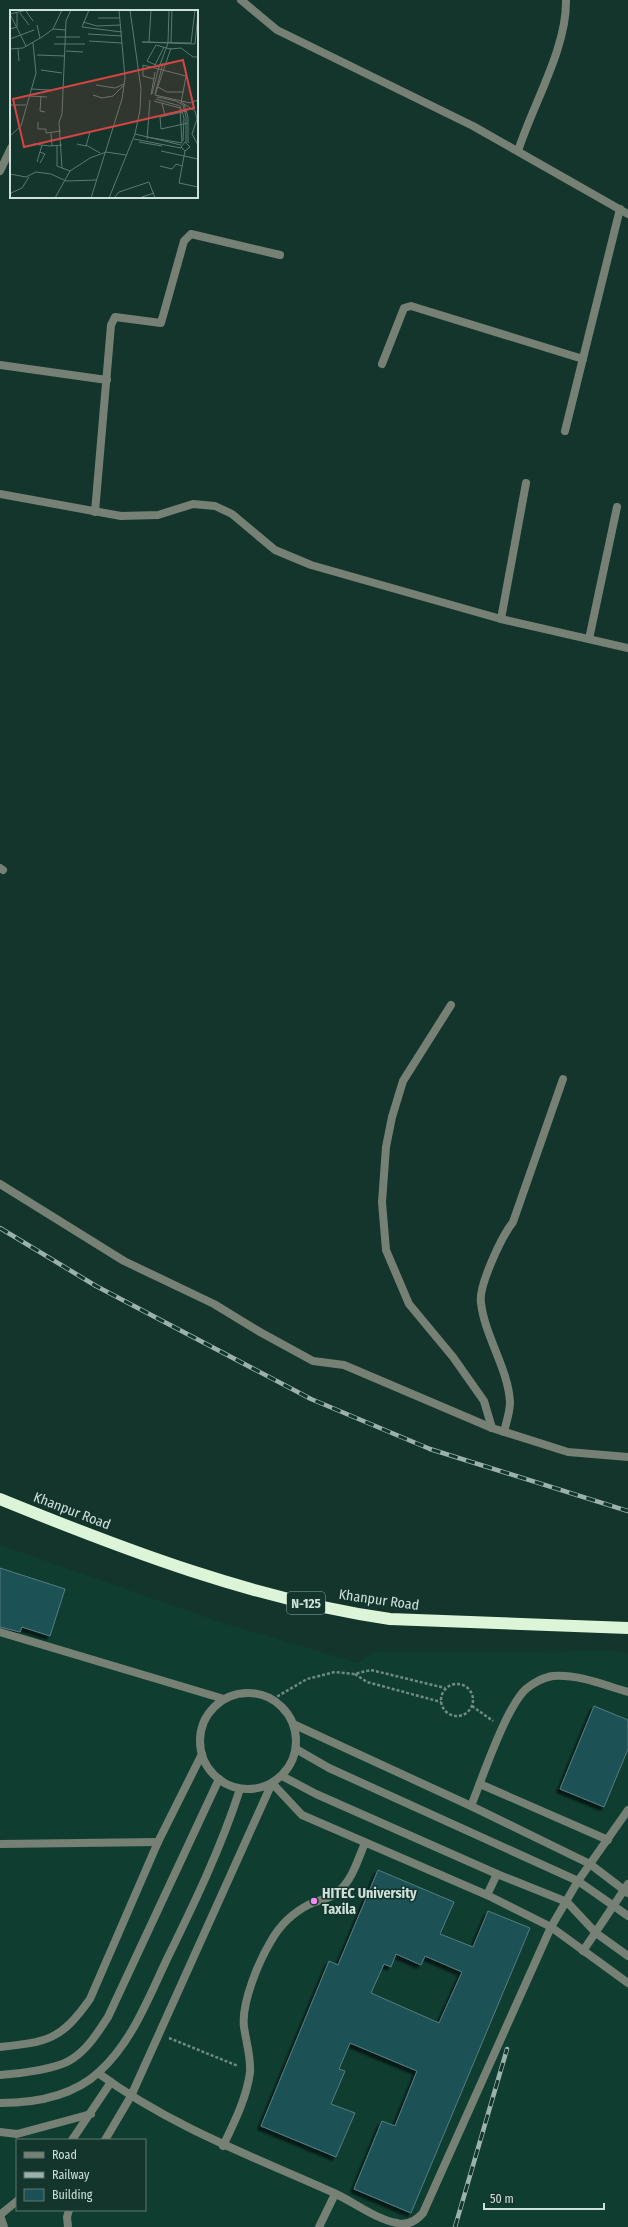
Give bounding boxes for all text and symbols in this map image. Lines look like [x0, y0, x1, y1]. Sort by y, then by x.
inset map [10, 10, 198, 198]
street label: Khanpur Road [31, 1489, 113, 1533]
street label: Khanpur Road [338, 1586, 420, 1614]
road number: N-125 [287, 1592, 325, 1614]
place label: HITEC University Taxila [322, 1885, 417, 1918]
marker: HITEC University Taxila [309, 1896, 319, 1906]
legend [16, 2139, 146, 2211]
text: Road [52, 2148, 77, 2162]
text: Railway [52, 2168, 90, 2182]
scale bar [484, 2185, 604, 2211]
text: Building [52, 2188, 93, 2202]
text: 50 m [490, 2192, 514, 2206]

